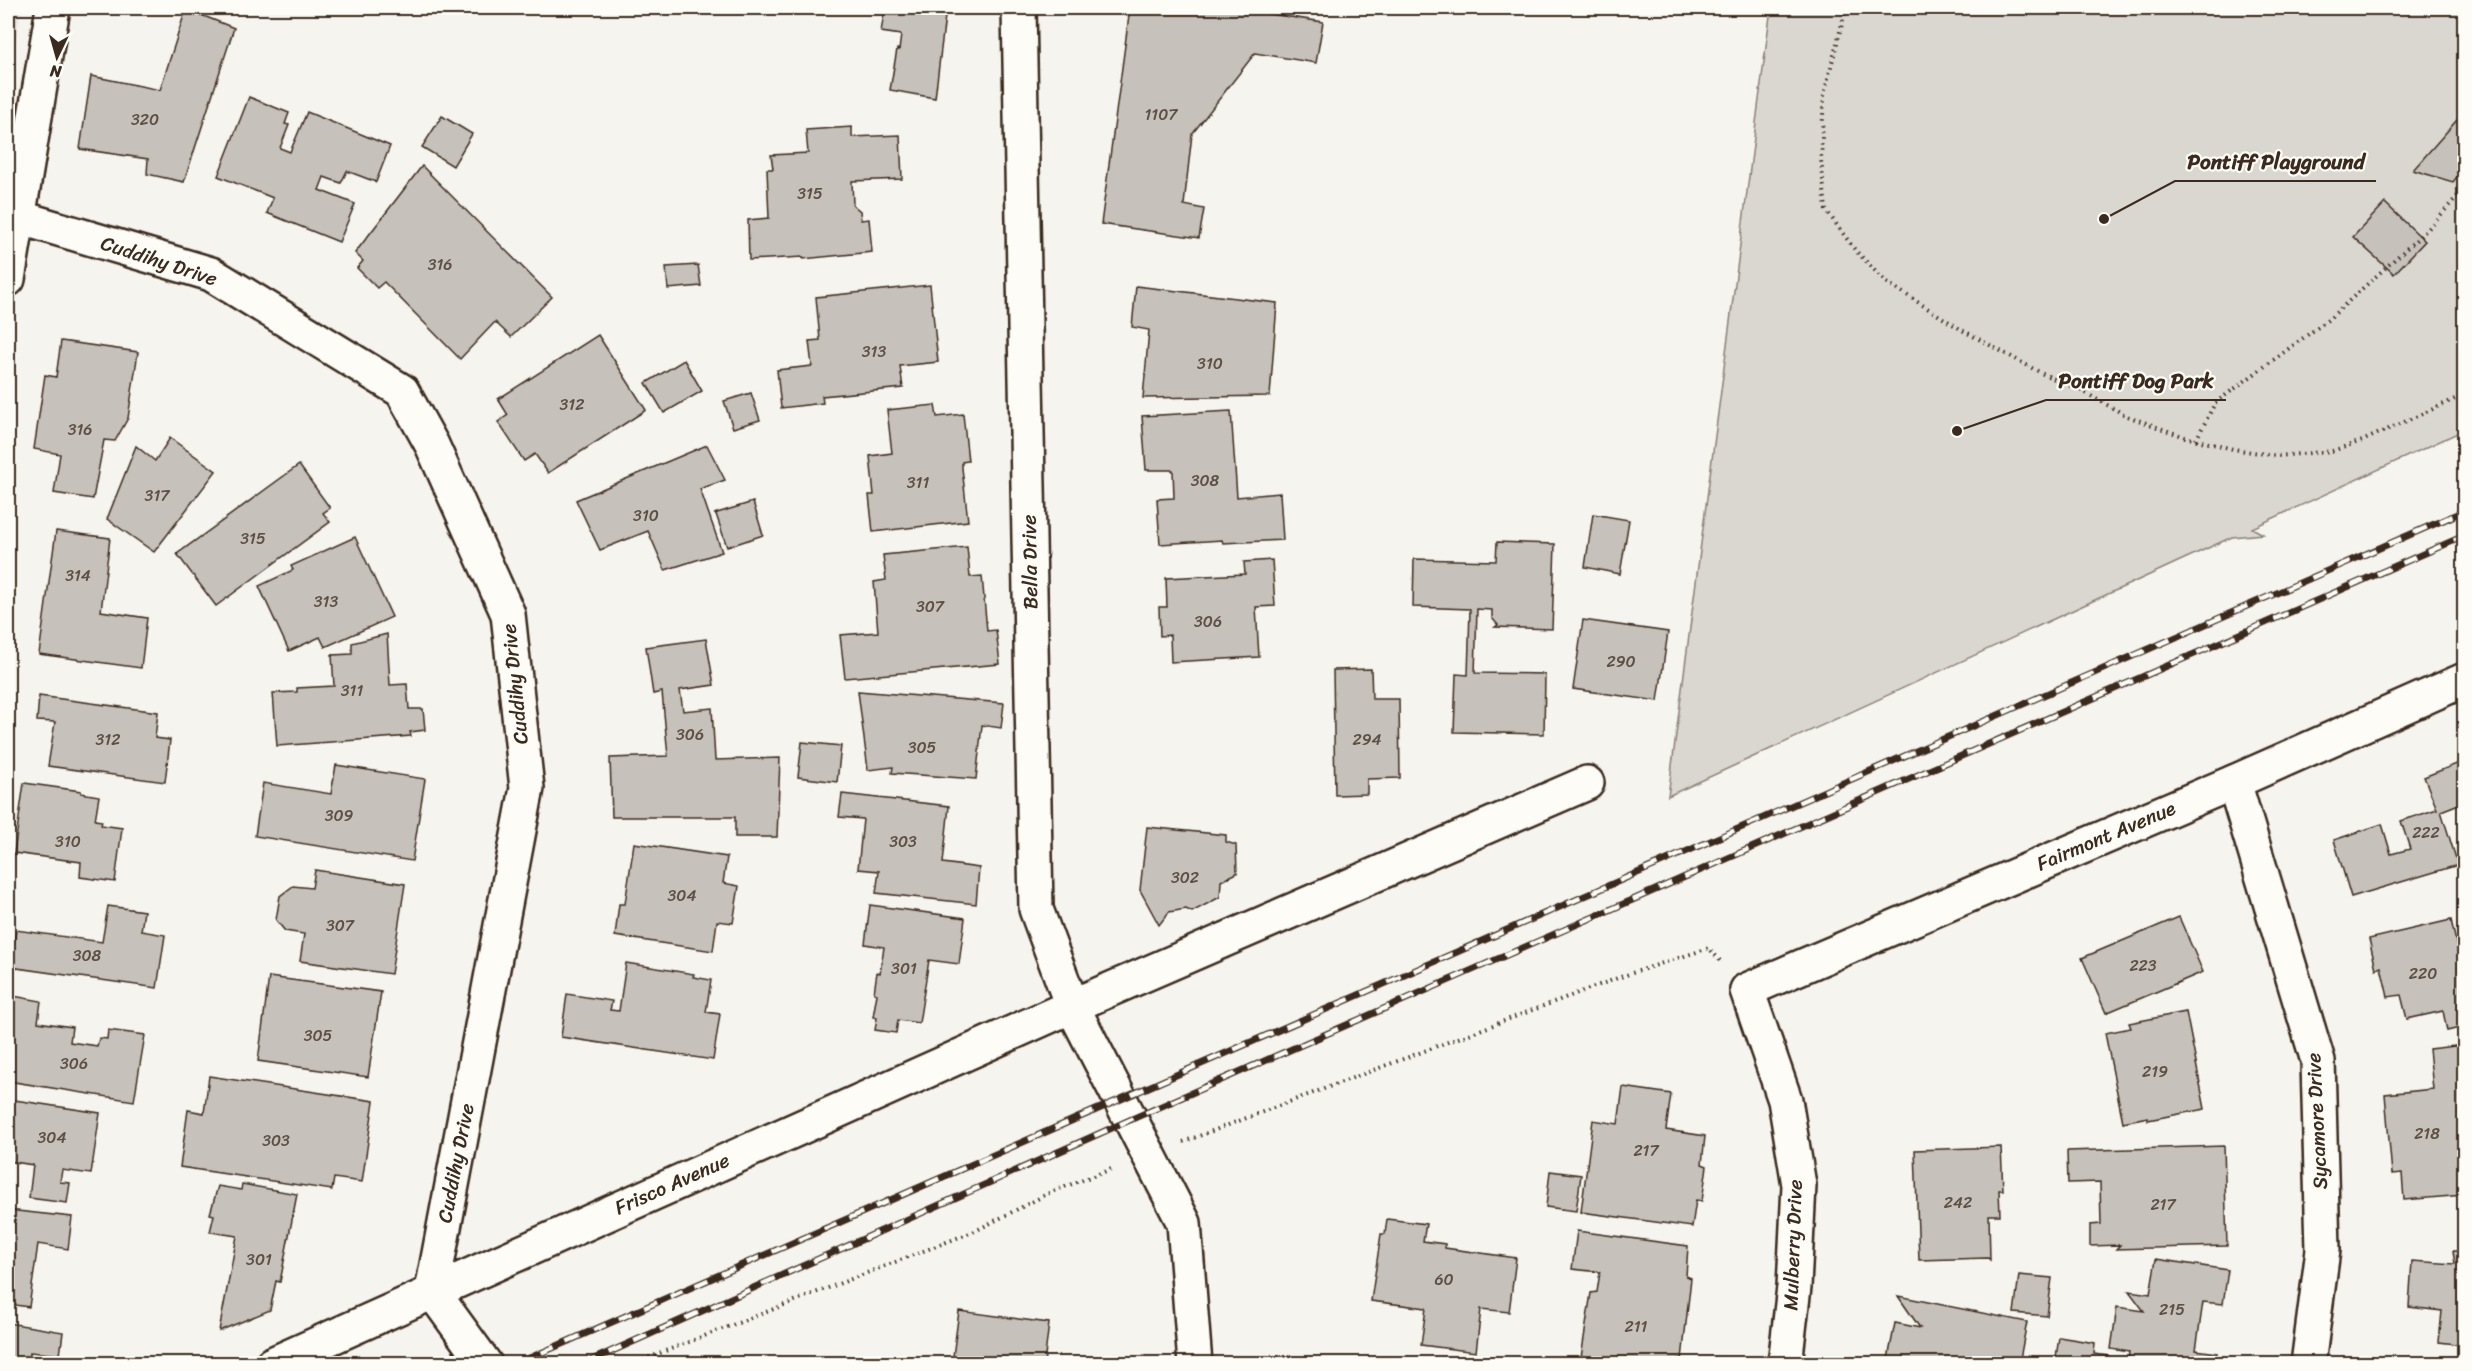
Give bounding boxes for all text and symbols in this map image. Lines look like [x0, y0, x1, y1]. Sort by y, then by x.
north arrow [27, 27, 87, 87]
text: N [48, 56, 64, 86]
house number: 1107 [1145, 100, 1178, 129]
house number: 320 [131, 105, 159, 134]
callout: Pontiff Playground [2175, 142, 2376, 181]
text: Pontiff Playground [2187, 143, 2367, 181]
house number: 315 [797, 179, 823, 208]
street label: Cuddihy Drive [96, 226, 222, 296]
house number: 316 [428, 250, 452, 279]
house number: 313 [862, 337, 886, 366]
house number: 310 [1197, 349, 1223, 378]
callout: Pontiff Dog Park [2046, 361, 2226, 400]
text: Pontiff Dog Park [2058, 362, 2215, 400]
house number: 312 [560, 390, 584, 419]
house number: 316 [68, 415, 92, 444]
house number: 308 [1191, 466, 1220, 495]
house number: 311 [907, 468, 929, 497]
house number: 317 [145, 481, 170, 510]
house number: 310 [633, 501, 659, 530]
street label: Bella Drive [1012, 514, 1048, 610]
house number: 315 [240, 524, 266, 553]
house number: 314 [65, 561, 91, 590]
house number: 313 [314, 587, 338, 616]
house number: 307 [916, 592, 945, 621]
house number: 306 [1194, 607, 1222, 636]
street label: Cuddihy Drive [491, 622, 539, 746]
house number: 290 [1606, 647, 1636, 676]
house number: 311 [341, 676, 363, 705]
house number: 306 [676, 720, 704, 749]
house number: 312 [96, 725, 120, 754]
house number: 294 [1352, 725, 1382, 754]
house number: 305 [908, 733, 937, 762]
street label: Fairmont Avenue [2031, 791, 2182, 881]
house number: 309 [325, 801, 354, 830]
house number: 222 [2412, 818, 2440, 847]
house number: 310 [55, 827, 81, 856]
house number: 303 [889, 827, 917, 856]
house number: 302 [1171, 863, 1199, 892]
house number: 304 [668, 881, 696, 910]
house number: 307 [326, 911, 355, 940]
house number: 308 [73, 941, 102, 970]
house number: 223 [2129, 951, 2157, 980]
house number: 301 [891, 954, 917, 983]
house number: 220 [2409, 959, 2437, 988]
house number: 305 [304, 1021, 333, 1050]
house number: 306 [60, 1049, 88, 1078]
street label: Sycamore Drive [2296, 1052, 2338, 1190]
house number: 219 [2142, 1057, 2168, 1086]
street label: Cuddihy Drive [427, 1100, 485, 1226]
house number: 218 [2414, 1119, 2440, 1148]
house number: 304 [38, 1123, 66, 1152]
house number: 303 [262, 1126, 290, 1155]
house number: 217 [1633, 1136, 1659, 1165]
street label: Frisco Avenue [609, 1143, 735, 1225]
street label: Mulberry Drive [1773, 1179, 1813, 1311]
house number: 242 [1944, 1188, 1972, 1217]
house number: 217 [2150, 1190, 2176, 1219]
house number: 301 [246, 1245, 272, 1274]
house number: 60 [1434, 1265, 1454, 1294]
house number: 215 [2159, 1295, 2185, 1324]
house number: 211 [1625, 1312, 1648, 1341]

